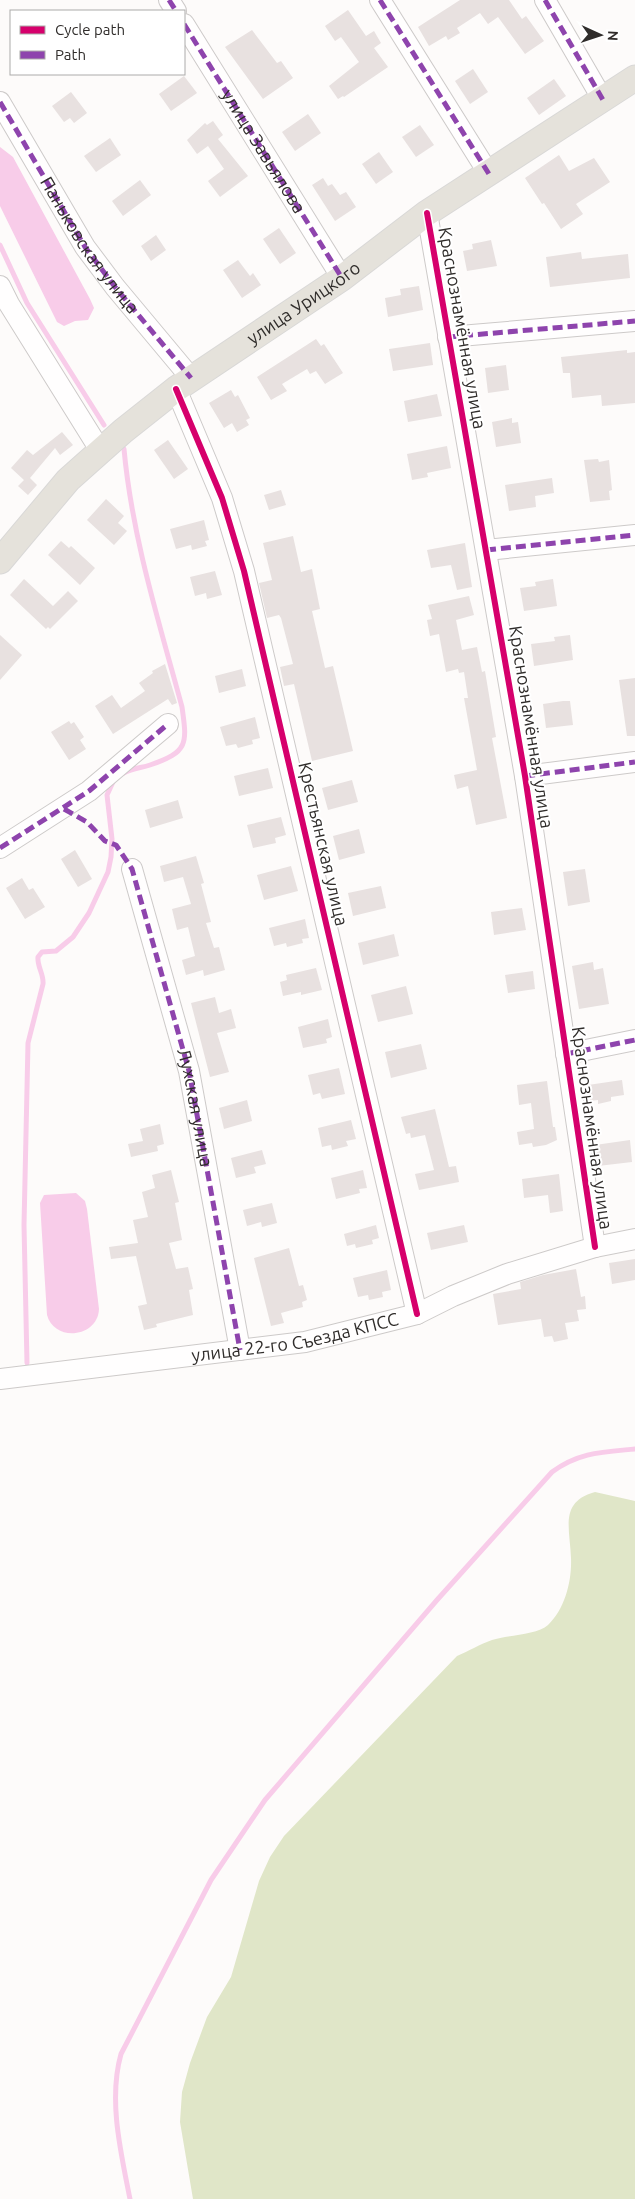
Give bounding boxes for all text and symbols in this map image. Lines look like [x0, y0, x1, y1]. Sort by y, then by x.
legend [10, 10, 185, 75]
north arrow [575, 10, 625, 60]
text: Cycle path [55, 21, 125, 38]
text: N [605, 30, 621, 41]
text: Path [55, 46, 86, 63]
street label: улица Завьялова [218, 85, 310, 216]
street label: Паньковская улица [37, 173, 144, 317]
street label: Краснознамённая улица [435, 225, 491, 430]
street label: улица Урицкого [243, 257, 364, 348]
street label: Краснознамённая улица [506, 624, 558, 830]
street label: Крестьянская улица [295, 760, 353, 928]
street label: Краснознамённая улица [569, 1025, 617, 1231]
street label: Лухская улица [174, 1046, 217, 1168]
street label: улица 22-го Съезда КПСС [190, 1308, 400, 1365]

